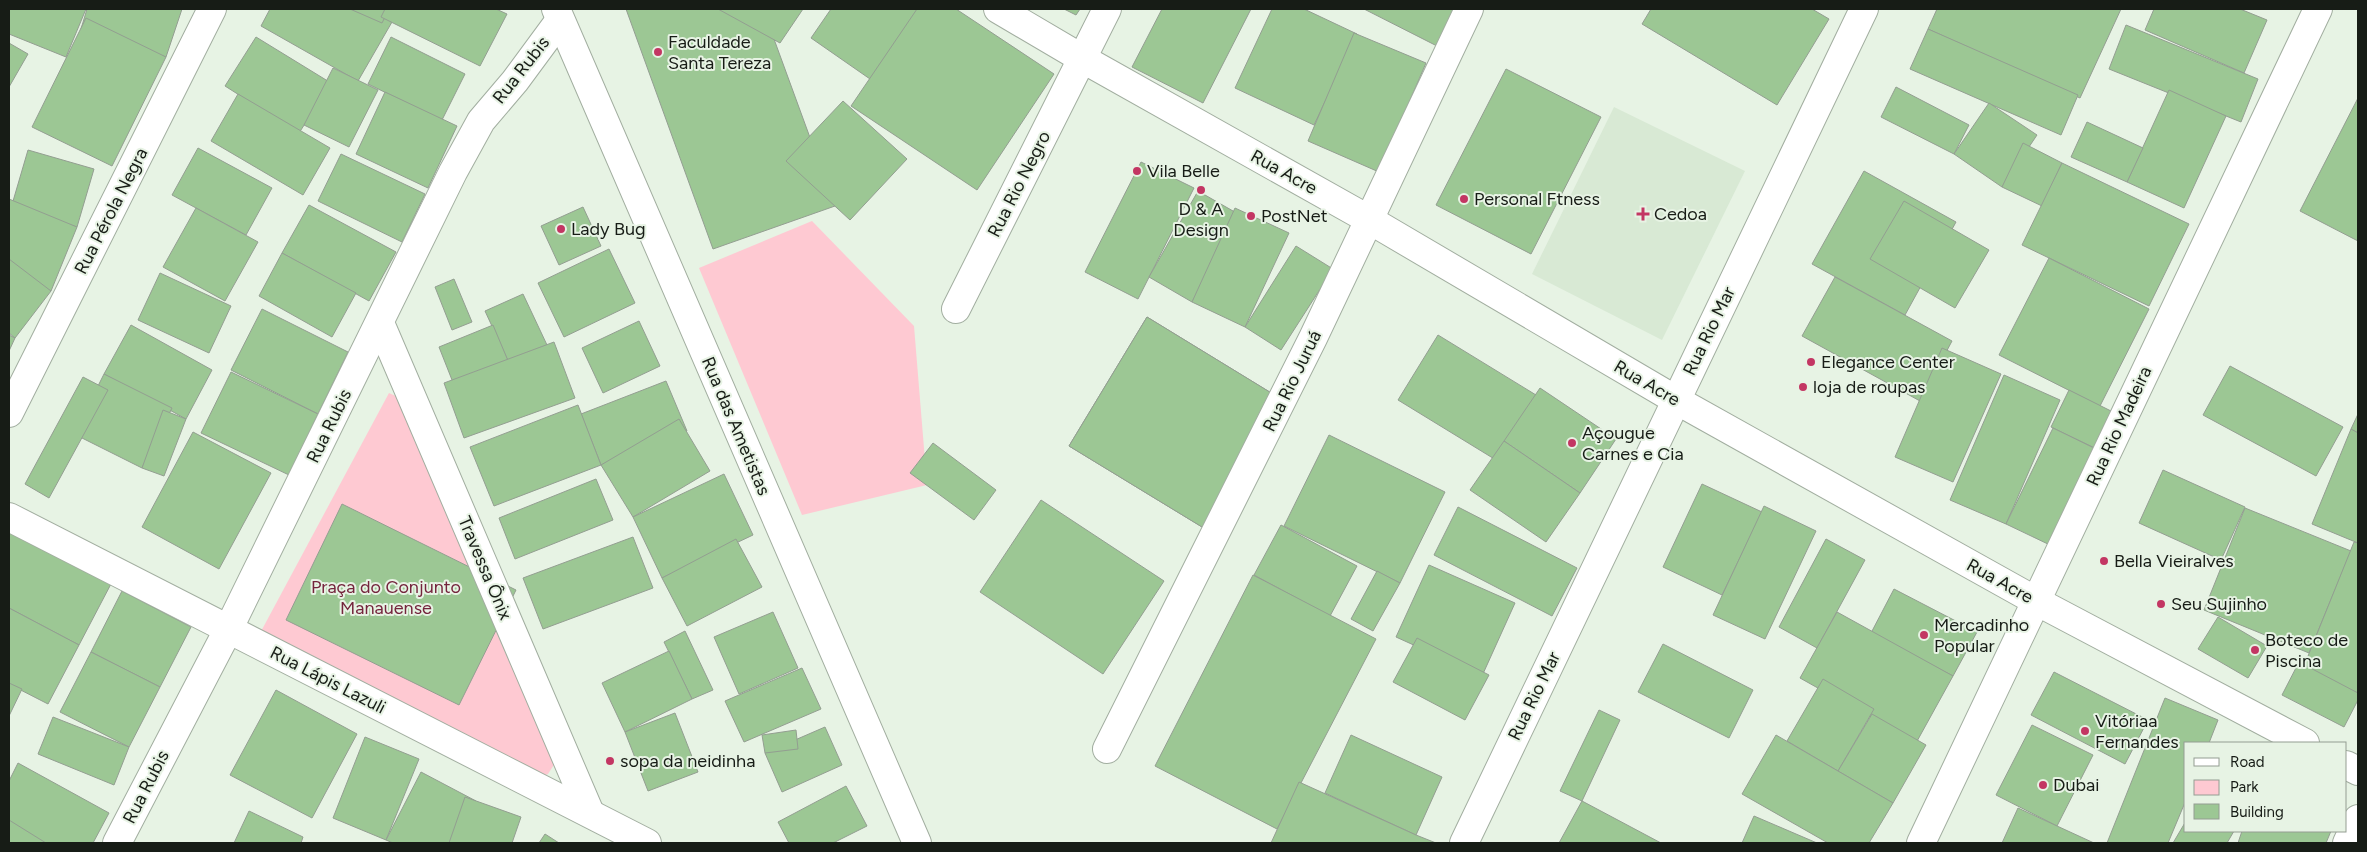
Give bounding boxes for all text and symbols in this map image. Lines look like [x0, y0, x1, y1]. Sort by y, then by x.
place label: Faculdade Santa Tereza [668, 31, 771, 74]
street label: Rua Rubis [488, 32, 554, 108]
marker: Faculdade Santa Tereza [652, 46, 664, 58]
street label: Rua Rio Negro [983, 127, 1055, 241]
street label: Rua Pérola Negra [70, 144, 152, 278]
street label: Rua Acre [1247, 145, 1321, 199]
place label: Vila Belle [1147, 160, 1220, 182]
marker: Vila Belle [1131, 165, 1143, 177]
marker: D & A Design [1195, 184, 1207, 196]
place label: Personal Ftness [1474, 188, 1600, 210]
marker: Personal Ftness [1458, 193, 1470, 205]
place label: D & A Design [1173, 198, 1229, 241]
place label: Cedoa [1654, 203, 1707, 225]
place label: PostNet [1261, 205, 1328, 227]
marker: Cedoa [1636, 207, 1650, 221]
marker: PostNet [1245, 210, 1257, 222]
place label: Lady Bug [571, 218, 646, 240]
marker: Lady Bug [555, 223, 567, 235]
street label: Rua Rio Mar [1678, 283, 1740, 379]
street label: Rua Rio Juruá [1258, 327, 1326, 435]
place label: Elegance Center [1821, 351, 1955, 373]
street label: Rua das Ametistas [697, 353, 775, 499]
street label: Rua Acre [1610, 355, 1684, 411]
marker: Elegance Center [1805, 356, 1817, 368]
street label: Rua Rio Madeira [2082, 363, 2156, 489]
place label: loja de roupas [1813, 376, 1925, 398]
marker: loja de roupas [1797, 381, 1809, 393]
street label: Rua Rubis [302, 386, 356, 466]
place label: Açougue Carnes e Cia [1582, 422, 1684, 465]
marker: Açougue Carnes e Cia [1566, 437, 1578, 449]
street label: Travessa Ônix [453, 513, 517, 623]
place label: Bella Vieiralves [2114, 550, 2234, 572]
street label: Rua Acre [1963, 554, 2037, 608]
marker: Bella Vieiralves [2098, 555, 2110, 567]
park label: Praça do Conjunto Manauense [311, 576, 461, 619]
place label: Seu Sujinho [2171, 593, 2267, 615]
marker: Seu Sujinho [2155, 598, 2167, 610]
place label: Mercadinho Popular [1934, 614, 2029, 657]
marker: Mercadinho Popular [1918, 629, 1930, 641]
place label: Boteco de Piscina [2265, 629, 2348, 672]
street label: Rua Lápis Lazuli [267, 641, 389, 719]
marker: Boteco de Piscina [2249, 644, 2261, 656]
street label: Rua Rio Mar [1503, 648, 1565, 744]
place label: Vitóriaa Fernandes [2095, 710, 2179, 753]
marker: Vitóriaa Fernandes [2079, 725, 2091, 737]
legend [2184, 742, 2347, 832]
street label: Rua Rubis [118, 747, 174, 827]
place label: sopa da neidinha [620, 750, 755, 772]
text: Road [2230, 753, 2265, 771]
marker: sopa da neidinha [604, 755, 616, 767]
place label: Dubai [2053, 774, 2099, 796]
text: Park [2230, 778, 2259, 796]
marker: Dubai [2037, 779, 2049, 791]
text: Building [2230, 803, 2284, 821]

